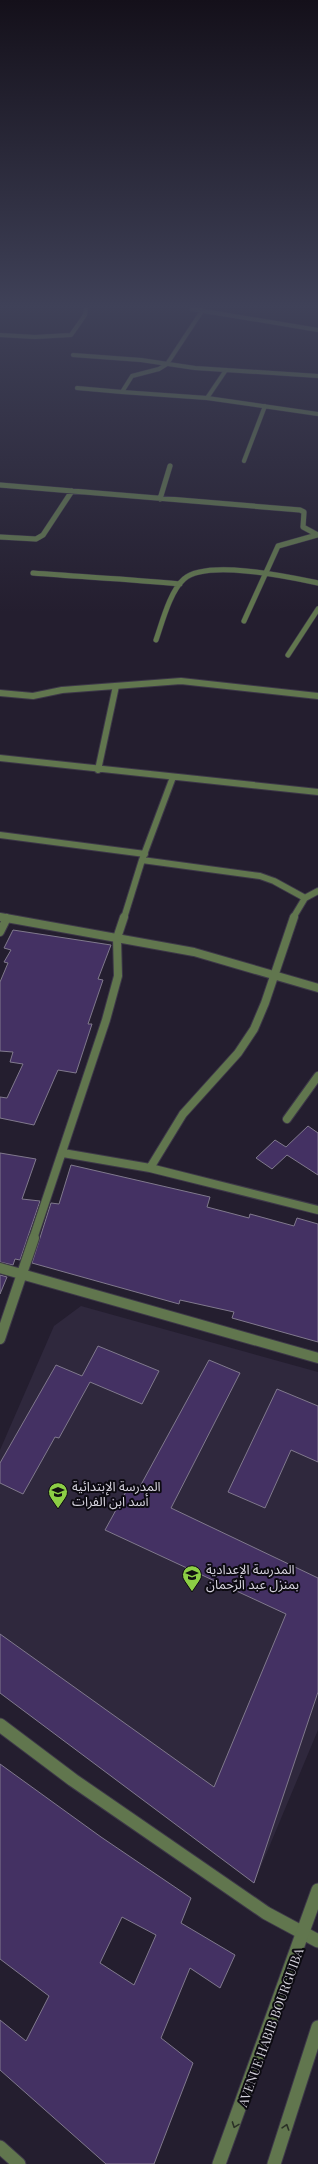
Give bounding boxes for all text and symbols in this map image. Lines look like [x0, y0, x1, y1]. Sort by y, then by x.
place label: المدرسة الإبتدائية أسد ابن الفرات [72, 1477, 161, 1510]
school or university icon: المدرسة الإبتدائية أسد ابن الفرات [47, 1481, 69, 1509]
place label: المدرسة الإعدادية بمنزل عبد الرّحمان [206, 1560, 299, 1593]
school or university icon: المدرسة الإعدادية بمنزل عبد الرّحمان [181, 1564, 203, 1592]
street label: AVENUE HABIB BOURGUIBA [233, 1944, 307, 2110]
one-way arrow [231, 2121, 239, 2128]
one-way arrow [281, 2124, 290, 2131]

